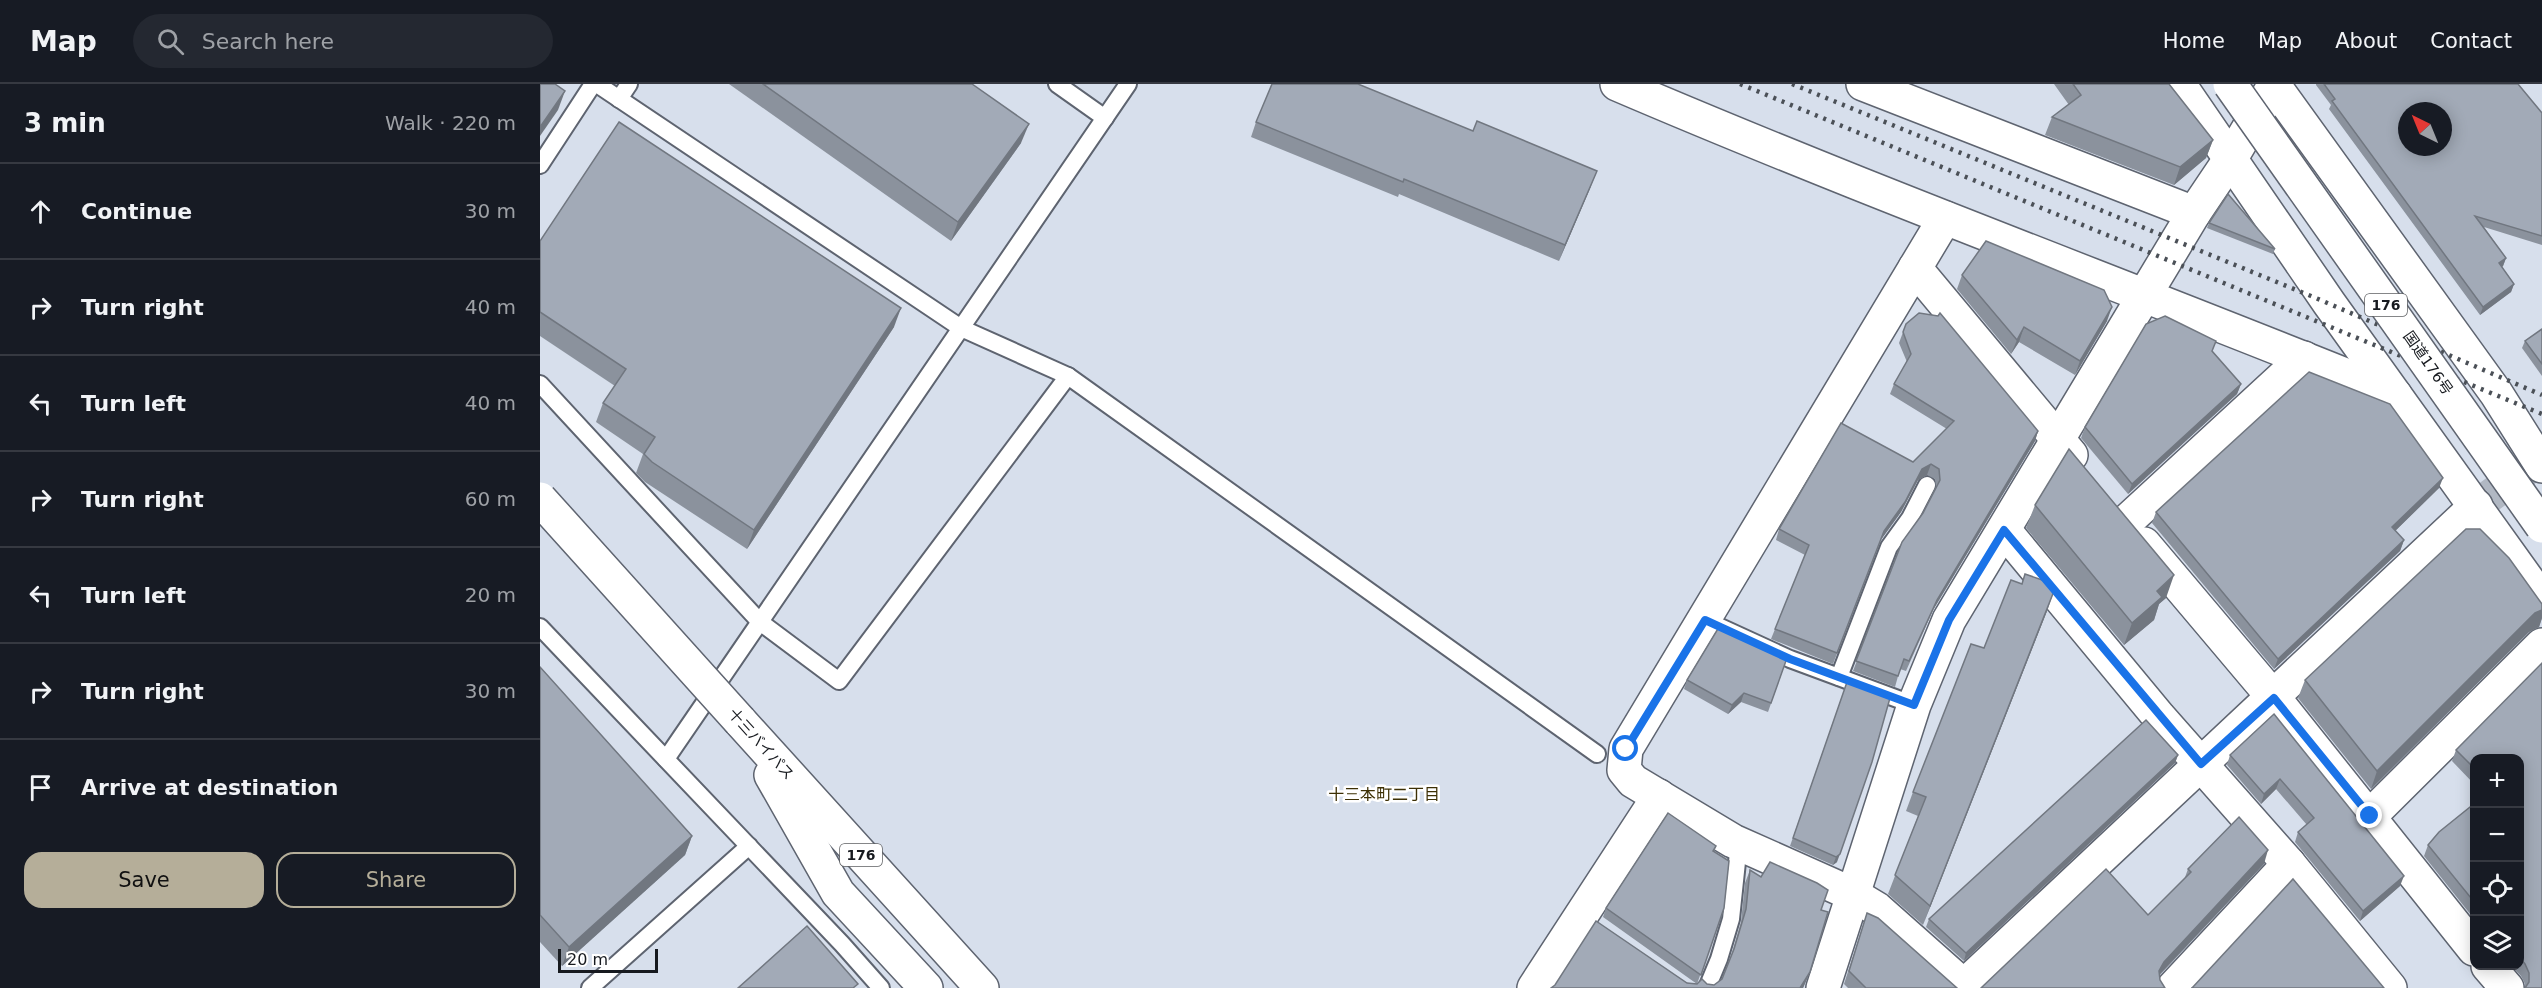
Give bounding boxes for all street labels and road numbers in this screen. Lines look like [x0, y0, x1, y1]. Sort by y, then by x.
road number: 176 [2365, 294, 2407, 316]
street label: 国道176号 [2400, 328, 2456, 398]
street label: 十三バイパス [724, 705, 798, 783]
road number: 176 [840, 844, 882, 866]

